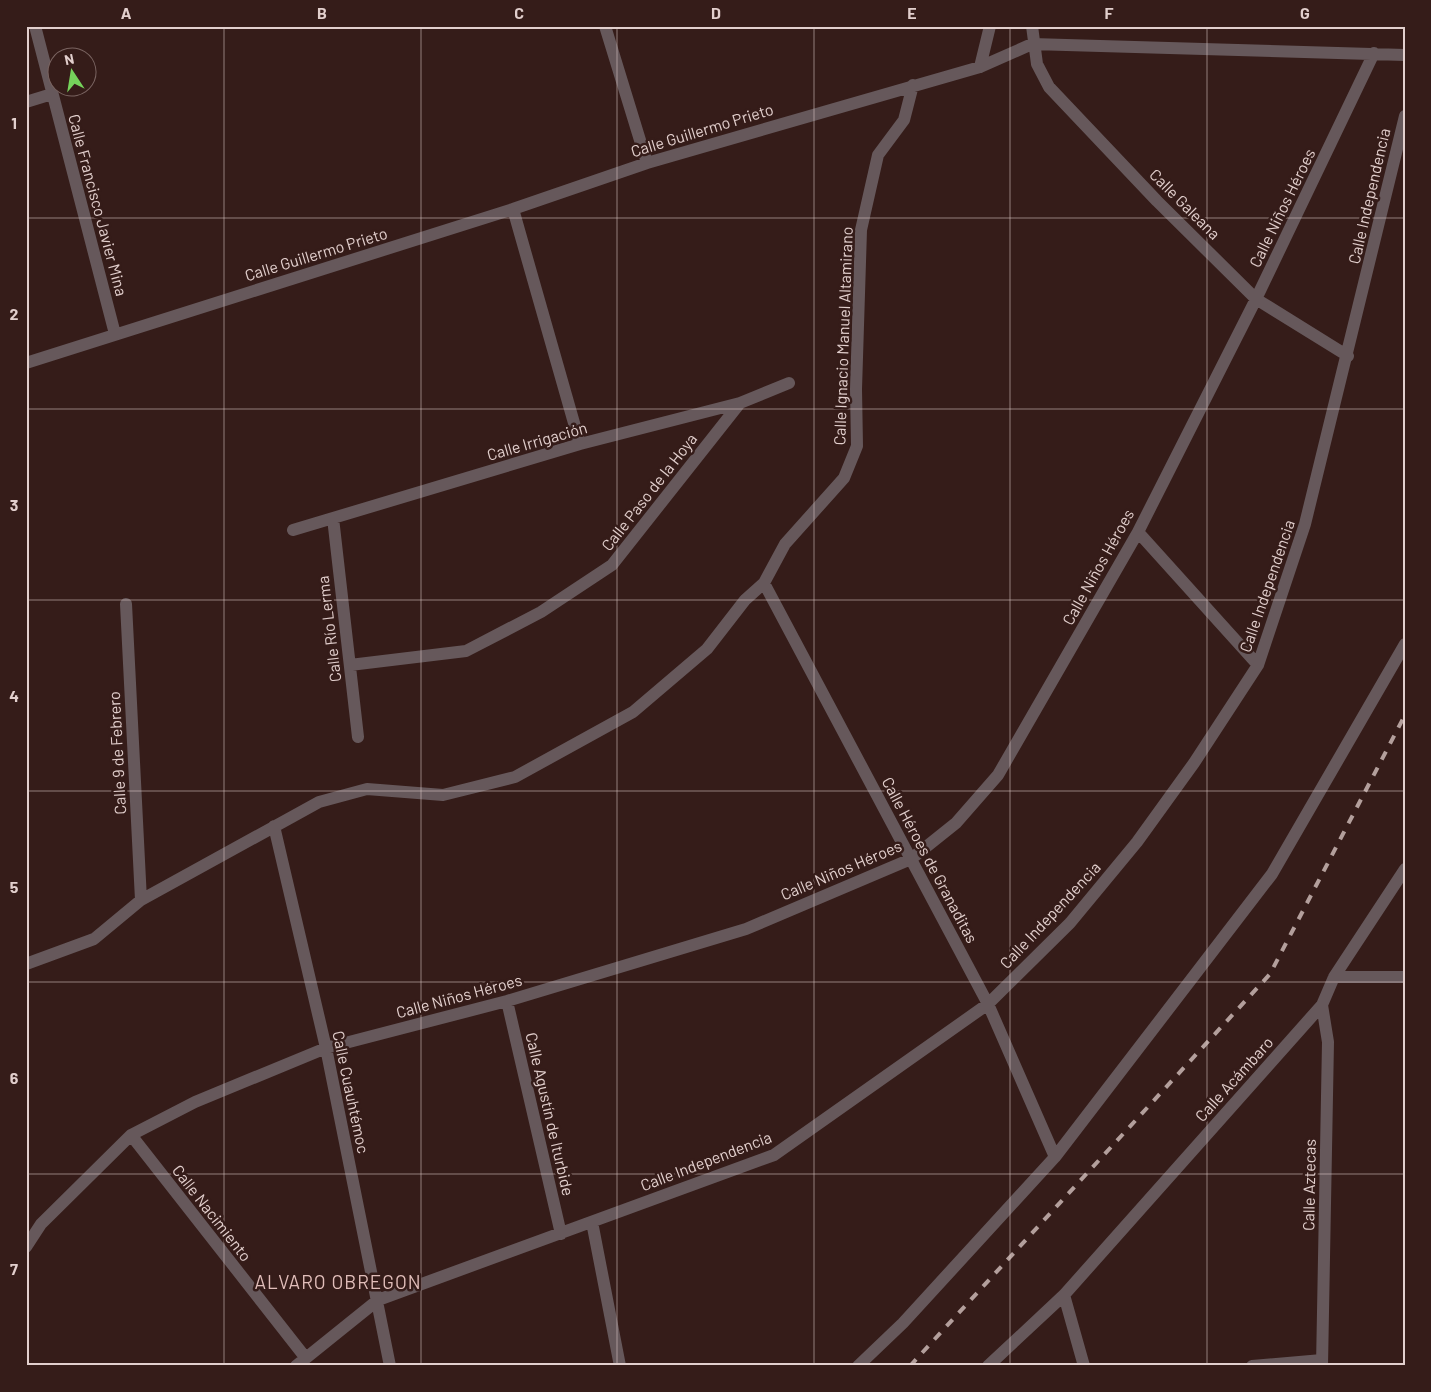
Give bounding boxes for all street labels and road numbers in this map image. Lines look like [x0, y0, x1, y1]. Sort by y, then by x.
street label: Calle Guillermo Prieto [628, 99, 775, 160]
street label: Calle Francisco Javier Mina [65, 112, 132, 298]
street label: Calle Independencia [1344, 126, 1393, 266]
street label: Calle Niños Héroes [1245, 145, 1318, 270]
street label: Calle Galeana [1146, 164, 1225, 243]
street label: Calle Guillermo Prieto [242, 223, 389, 284]
street label: Calle Ignacio Manuel Altamirano [829, 226, 856, 446]
street label: Calle Irrigación [485, 417, 589, 464]
street label: Calle Paso de la Hoya [597, 429, 700, 554]
street label: Calle Niños Héroes [1058, 505, 1137, 628]
street label: Calle Independencia [1235, 517, 1298, 655]
street label: Calle Río Lerma [313, 575, 344, 683]
street label: Calle 9 de Febrero [104, 691, 129, 815]
street label: Calle Héroes de Granaditas [879, 774, 982, 946]
street label: Calle Niños Héroes [777, 835, 904, 904]
street label: Calle Independencia [995, 857, 1104, 972]
street label: Calle Niños Héroes [394, 970, 524, 1021]
street label: Calle Cuauhtémoc [329, 1029, 374, 1155]
street label: Calle Agustín de Iturbide [522, 1030, 579, 1197]
street label: Calle Acámbaro [1191, 1032, 1277, 1125]
street label: Calle Independencia [638, 1127, 774, 1194]
street label: Calle Aztecas [1298, 1139, 1319, 1231]
street label: Calle Nacimiento [169, 1161, 256, 1265]

